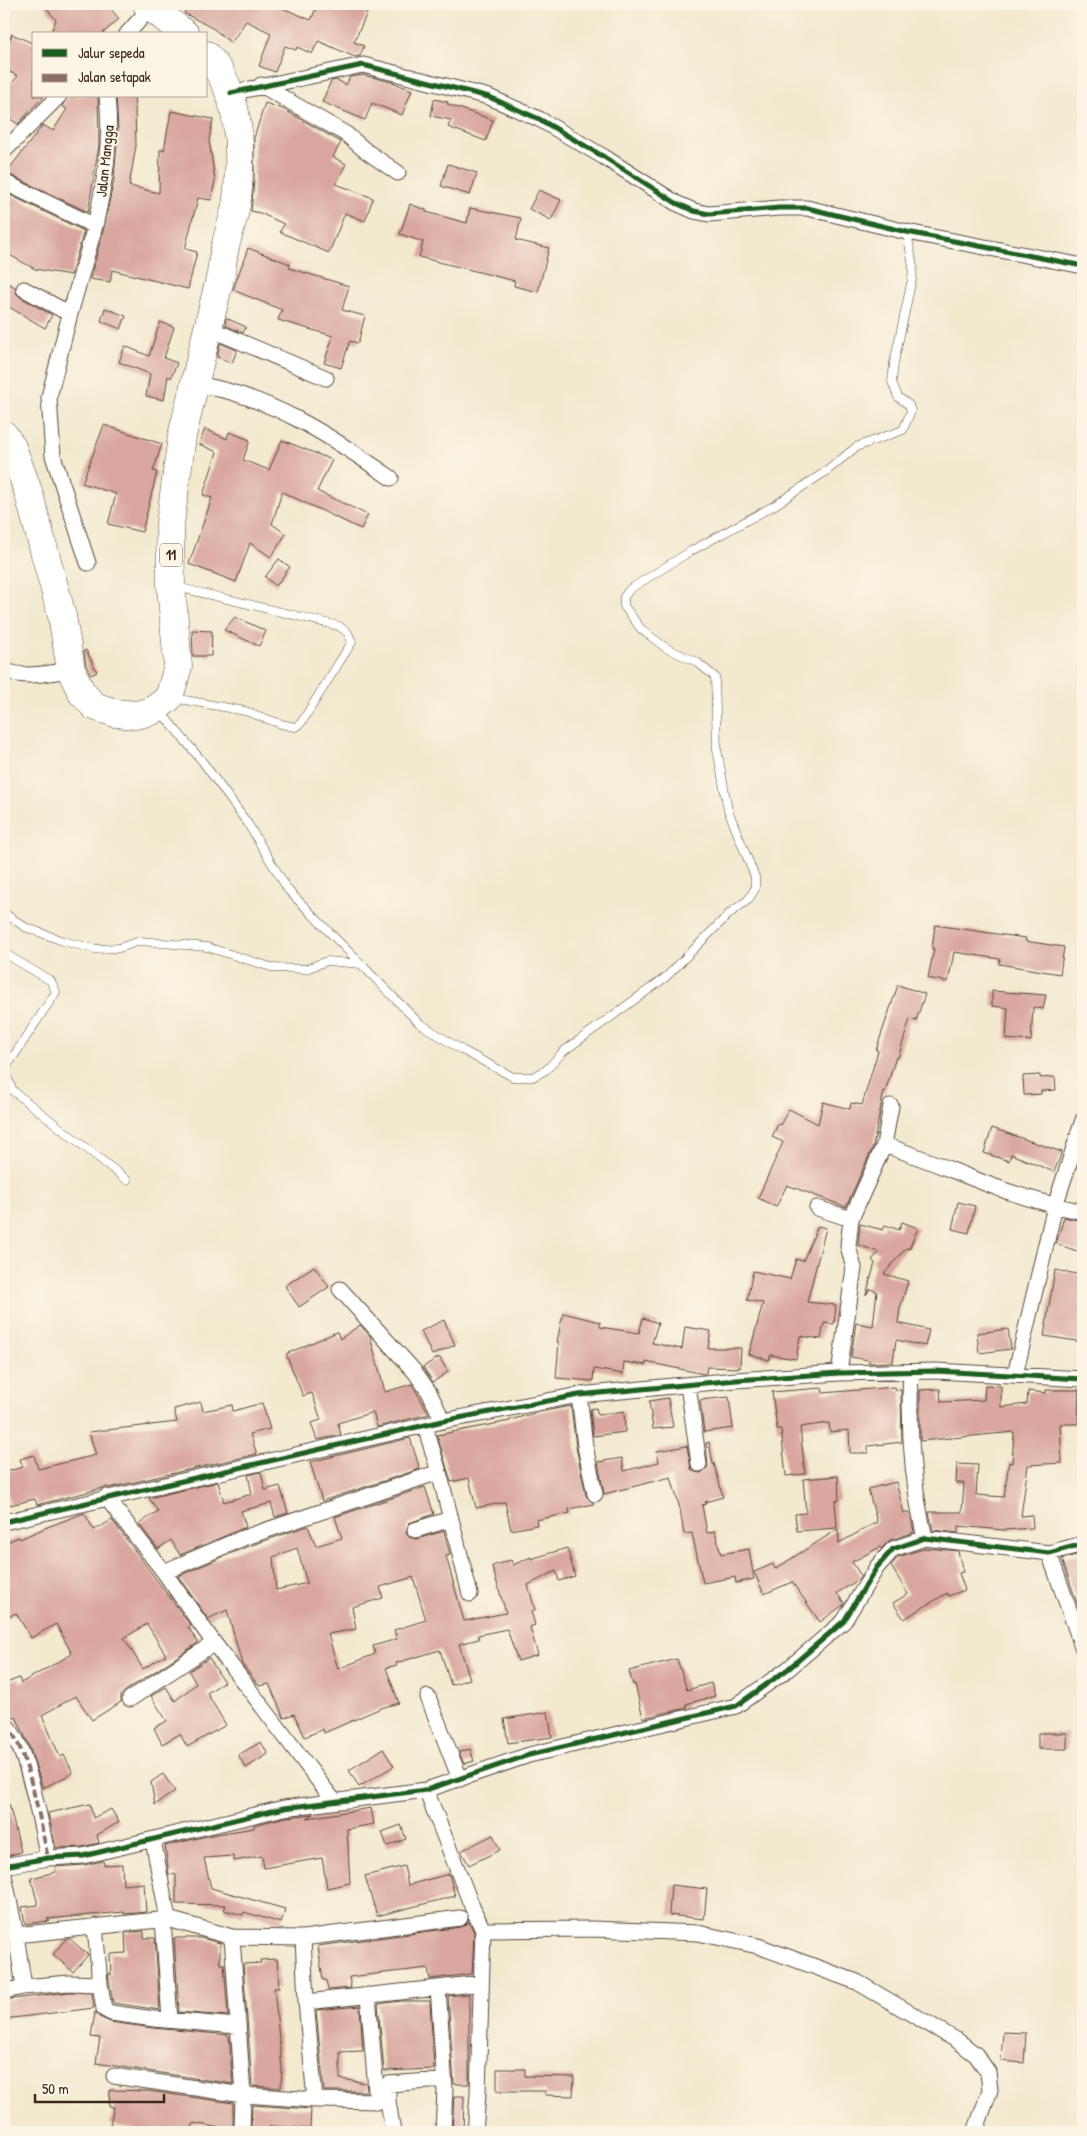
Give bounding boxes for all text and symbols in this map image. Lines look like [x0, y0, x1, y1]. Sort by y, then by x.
legend [32, 32, 208, 98]
text: Jalur sepeda [78, 42, 145, 63]
text: Jalan setapak [78, 66, 151, 87]
street label: Jalan Mangga [90, 124, 119, 198]
road number: 11 [160, 544, 182, 566]
scale bar [35, 2071, 164, 2103]
text: 50 m [42, 2078, 69, 2099]

